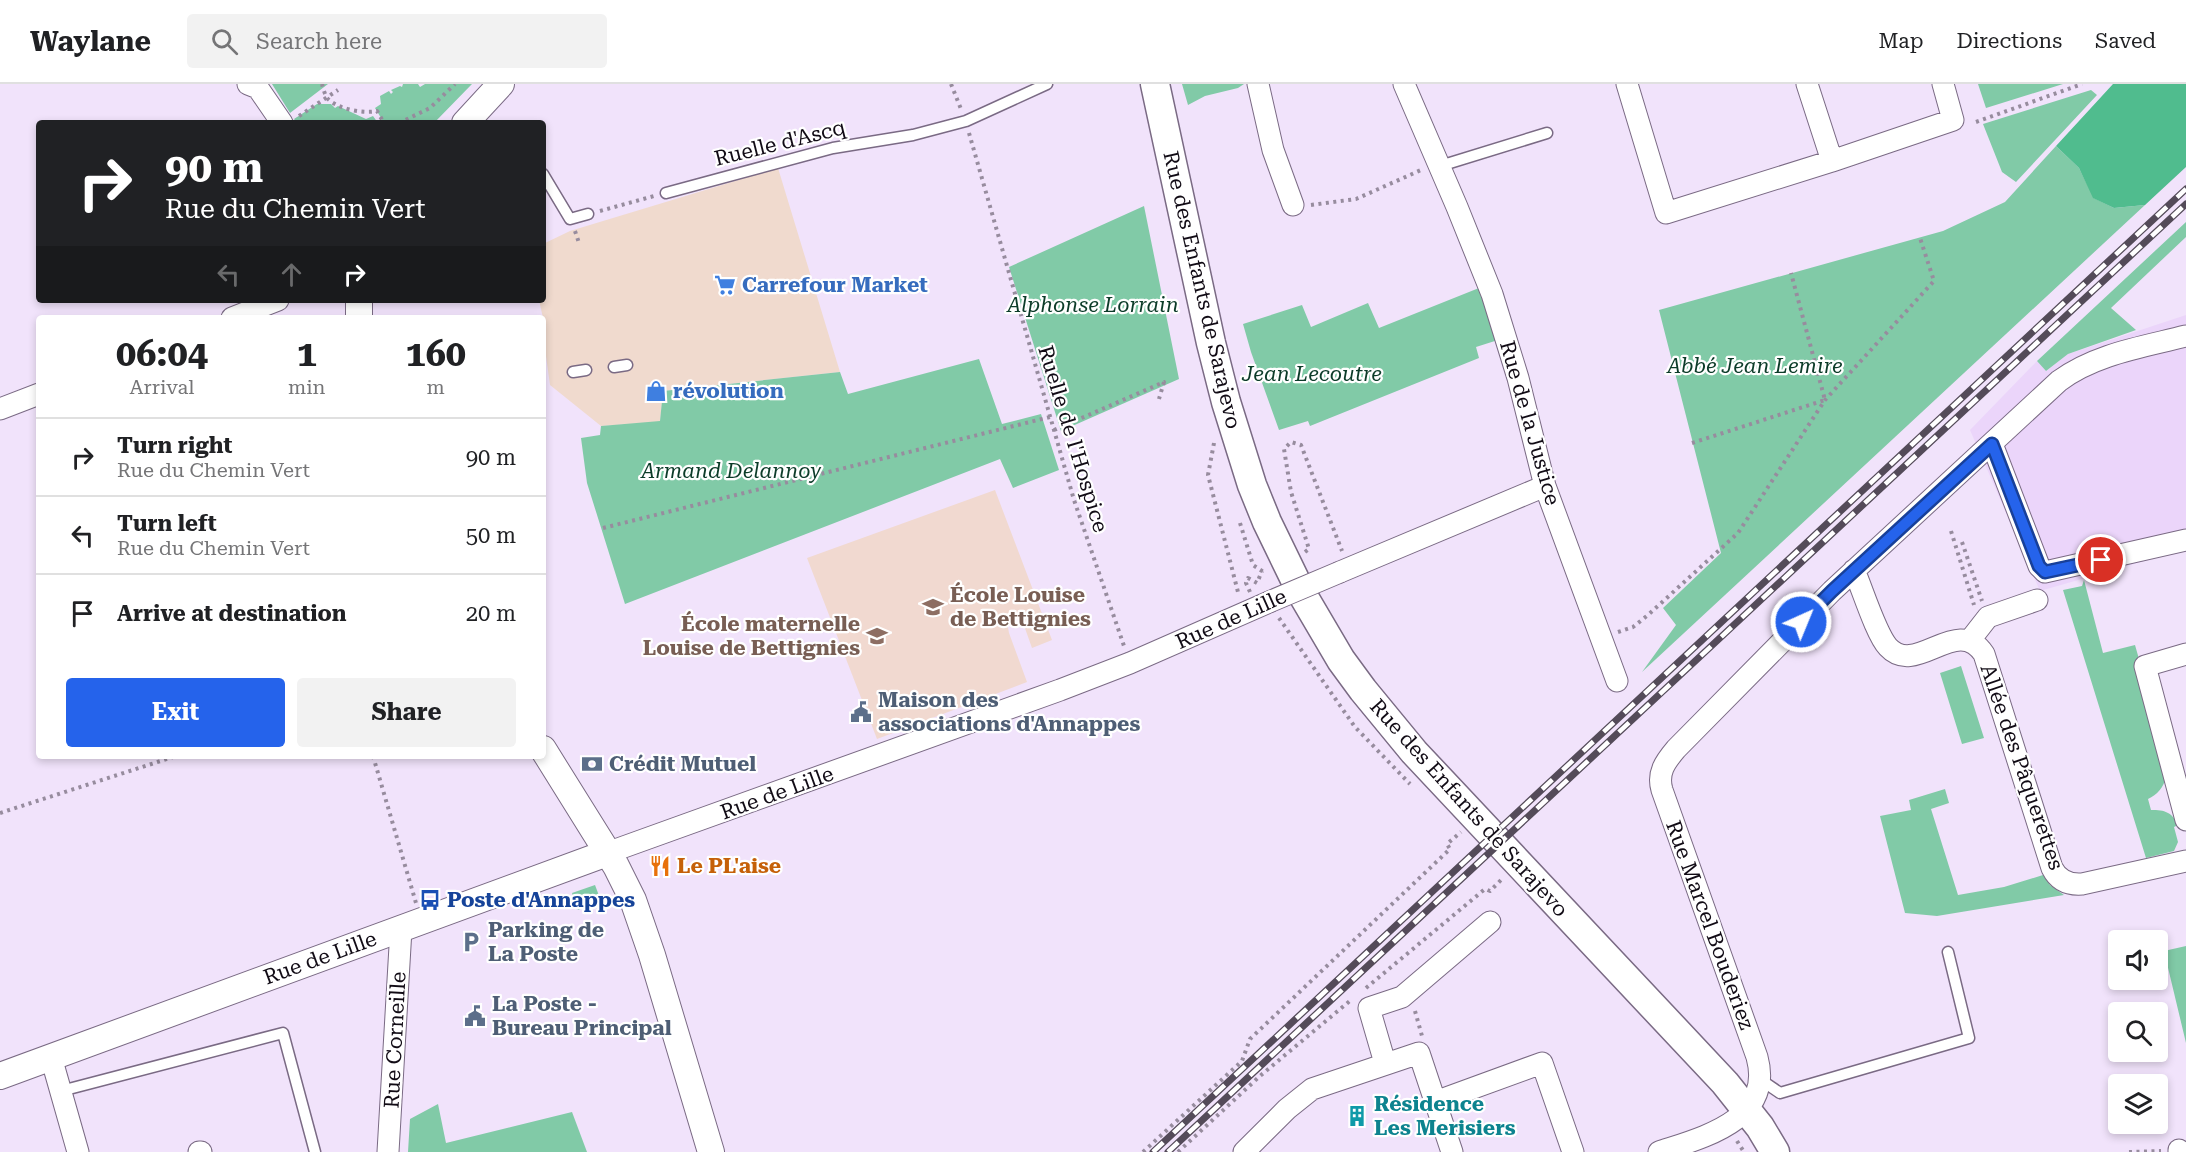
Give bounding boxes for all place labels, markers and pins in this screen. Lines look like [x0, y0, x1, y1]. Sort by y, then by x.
supermarket icon: Carrefour Market [713, 273, 737, 297]
place label: Carrefour Market [742, 273, 928, 297]
shop icon: révolution [644, 379, 668, 403]
place label: révolution [673, 379, 784, 403]
pin [2075, 534, 2126, 585]
place label: École Louise de Bettignies [950, 582, 1091, 631]
school or university icon: École Louise de Bettignies [921, 595, 945, 619]
place label: École maternelle Louise de Bettignies [643, 611, 860, 660]
school or university icon: École maternelle Louise de Bettignies [865, 624, 889, 648]
place label: Maison des associations d'Annappes [878, 688, 1140, 736]
public building icon: Maison des associations d'Annappes [849, 700, 873, 724]
bank icon: Crédit Mutuel [580, 752, 604, 776]
place label: Crédit Mutuel [609, 752, 756, 776]
restaurant icon: Le PL'aise [648, 854, 672, 878]
place label: Le PL'aise [677, 854, 781, 878]
bus stop icon: Poste d'Annappes [418, 888, 442, 912]
place label: Poste d'Annappes [447, 888, 635, 912]
place label: Parking de La Poste [488, 918, 604, 966]
parking icon: Parking de La Poste [459, 930, 483, 954]
place label: La Poste - Bureau Principal [492, 992, 672, 1040]
public building icon: La Poste - Bureau Principal [463, 1004, 487, 1028]
place label: Résidence Les Merisiers [1374, 1092, 1516, 1140]
building icon: Résidence Les Merisiers [1345, 1104, 1369, 1128]

